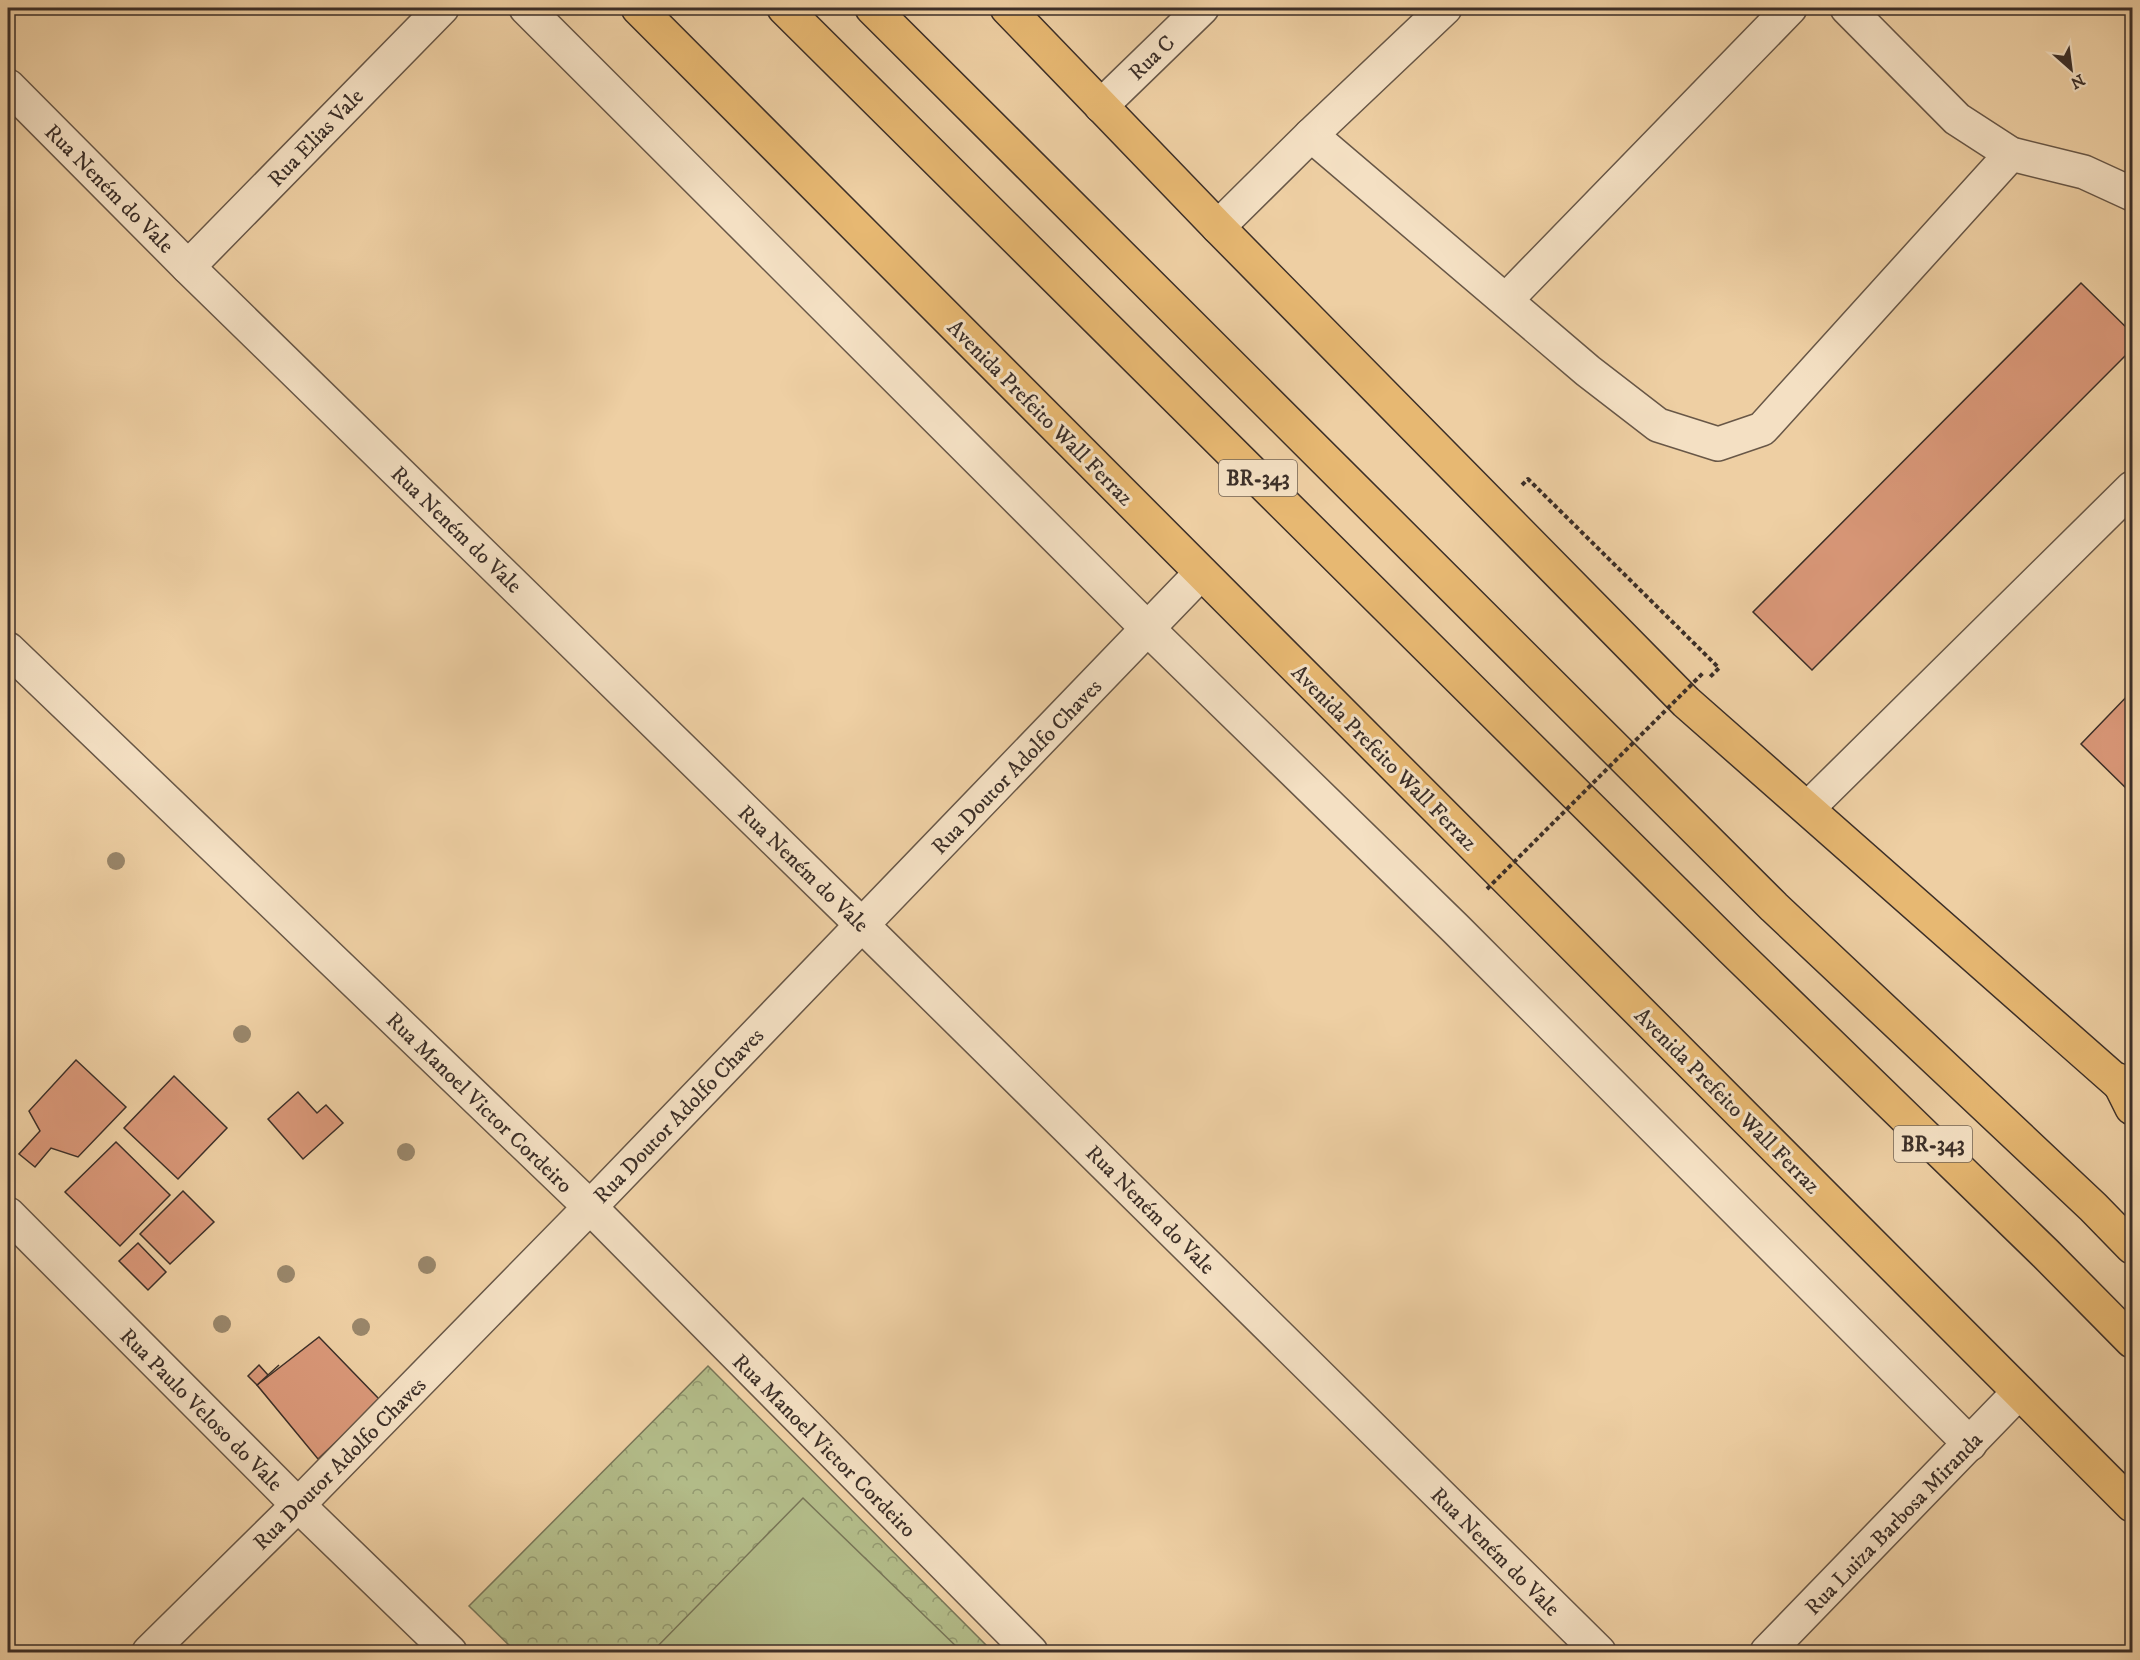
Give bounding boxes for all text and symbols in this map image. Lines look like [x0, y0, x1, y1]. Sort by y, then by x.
street label: Rua C [1123, 30, 1181, 87]
north arrow [2041, 39, 2101, 99]
text: N [2067, 69, 2088, 93]
street label: Rua Elias Vale [263, 83, 370, 193]
street label: Rua Neném do Vale [39, 119, 179, 259]
street label: Avenida Prefeito Wall Ferraz [941, 314, 1139, 512]
road number: BR-343 [1219, 460, 1297, 496]
street label: Rua Neném do Vale [385, 461, 527, 599]
street label: Avenida Prefeito Wall Ferraz [1285, 659, 1483, 857]
street label: Rua Doutor Adolfo Chaves [926, 674, 1108, 860]
street label: Rua Neném do Vale [732, 800, 874, 938]
street label: Avenida Prefeito Wall Ferraz [1628, 1002, 1826, 1200]
street label: Rua Manoel Victor Cordeiro [380, 1007, 578, 1199]
street label: Rua Doutor Adolfo Chaves [588, 1023, 770, 1209]
road number: BR-343 [1894, 1126, 1972, 1162]
street label: Rua Neném do Vale [1080, 1140, 1220, 1280]
street label: Rua Paulo Veloso do Vale [114, 1323, 288, 1497]
street label: Rua Manoel Victor Cordeiro [726, 1349, 921, 1544]
street label: Rua Doutor Adolfo Chaves [248, 1372, 432, 1556]
street label: Rua Luiza Barbosa Miranda [1800, 1426, 1989, 1621]
street label: Rua Neném do Vale [1425, 1482, 1565, 1622]

